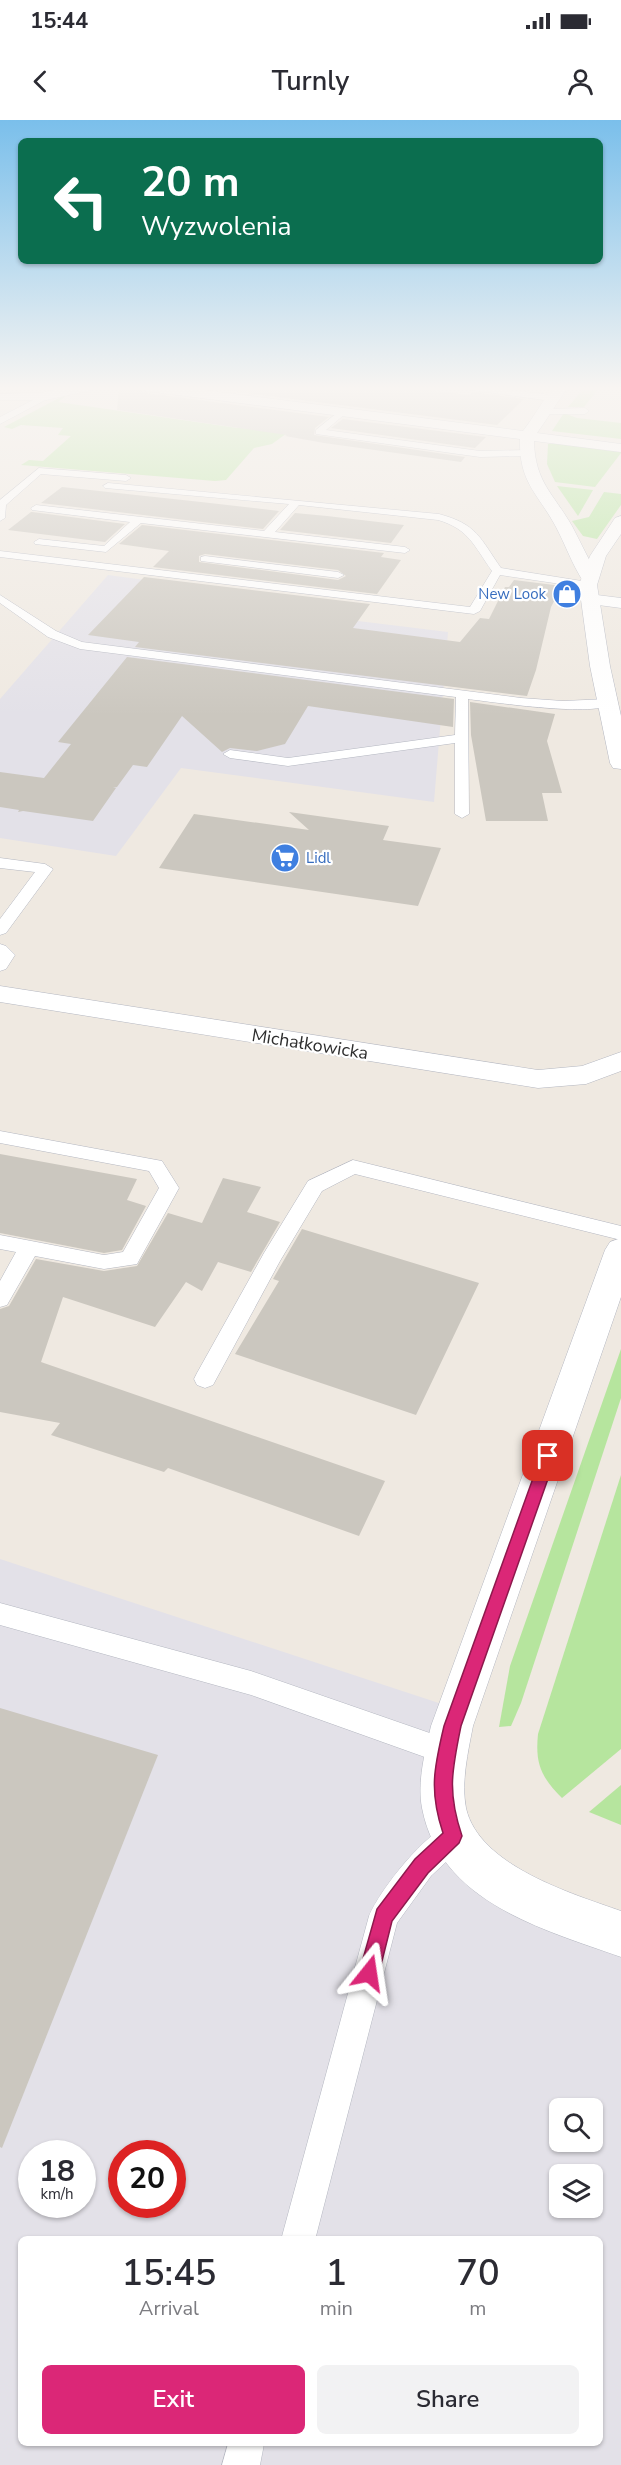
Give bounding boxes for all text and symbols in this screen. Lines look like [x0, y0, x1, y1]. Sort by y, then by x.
text: 15:44 [30, 6, 88, 36]
text: Turnly [272, 63, 349, 100]
icon: back [24, 65, 57, 98]
icon: person [564, 65, 597, 98]
text: 20 m [141, 154, 240, 211]
icon: left [42, 162, 120, 240]
text: Wyzwolenia [141, 208, 292, 245]
shop icon: New Look [551, 578, 583, 610]
place label: New Look [478, 584, 546, 604]
supermarket icon: Lidl [269, 842, 301, 874]
place label: Lidl [306, 848, 331, 868]
street label: Michałkowicka [250, 1023, 370, 1065]
pin [522, 1430, 573, 1481]
icon: arrive [531, 1439, 564, 1472]
position arrow [337, 1941, 401, 2005]
map controls [549, 2098, 603, 2218]
button: search [549, 2098, 603, 2152]
speed limit sign: 20 [108, 2140, 186, 2218]
text: 18 [39, 2151, 75, 2192]
button: layers [549, 2164, 603, 2218]
text: km/h [40, 2184, 74, 2204]
text: 15:45 [121, 2249, 216, 2298]
text: 1 [326, 2249, 347, 2298]
text: 70 [456, 2249, 500, 2298]
text: Arrival [139, 2295, 199, 2322]
text: min [320, 2295, 353, 2322]
text: m [469, 2295, 486, 2322]
button: Exit [42, 2365, 305, 2434]
button: Share [317, 2365, 579, 2434]

